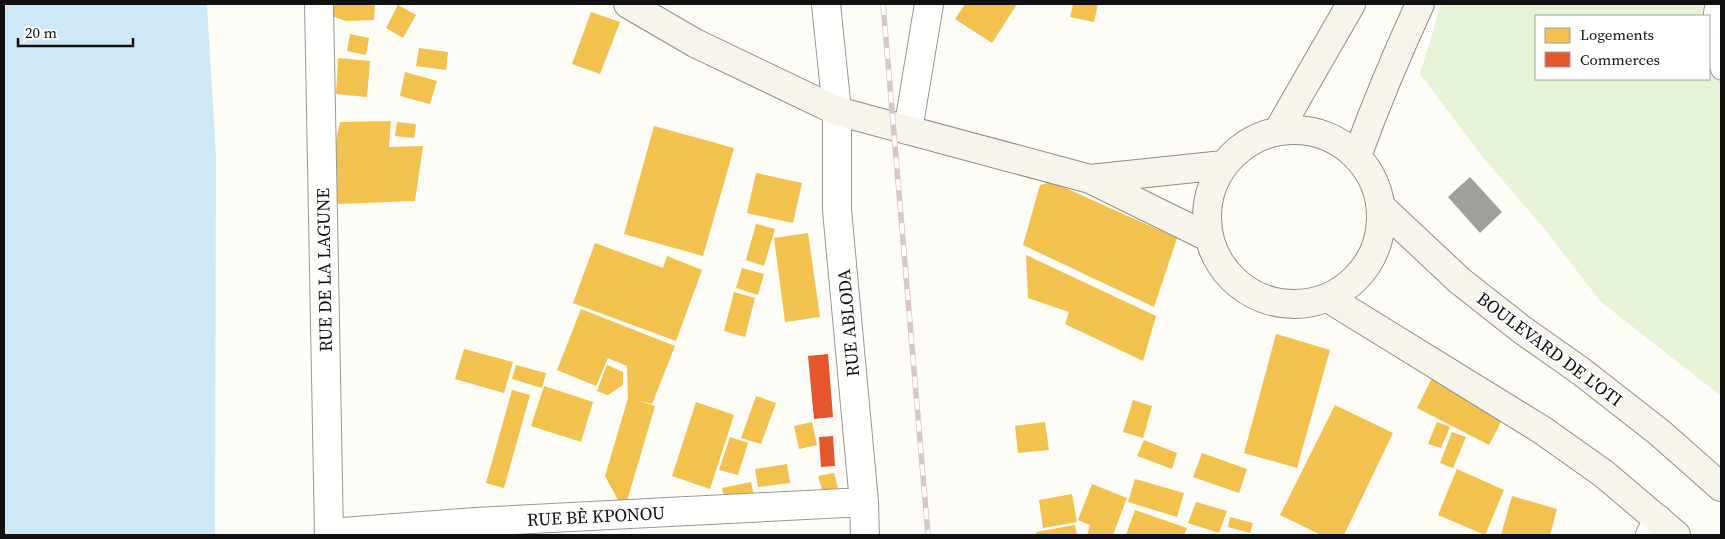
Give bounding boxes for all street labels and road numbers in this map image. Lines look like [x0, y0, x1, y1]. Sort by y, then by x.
street label: RUE DE LA LAGUNE [310, 188, 338, 352]
street label: RUE ABLODA [831, 268, 865, 378]
street label: BOULEVARD DE L'OTI [1472, 286, 1628, 412]
street label: RUE BÈ KPONOU [526, 500, 666, 532]

